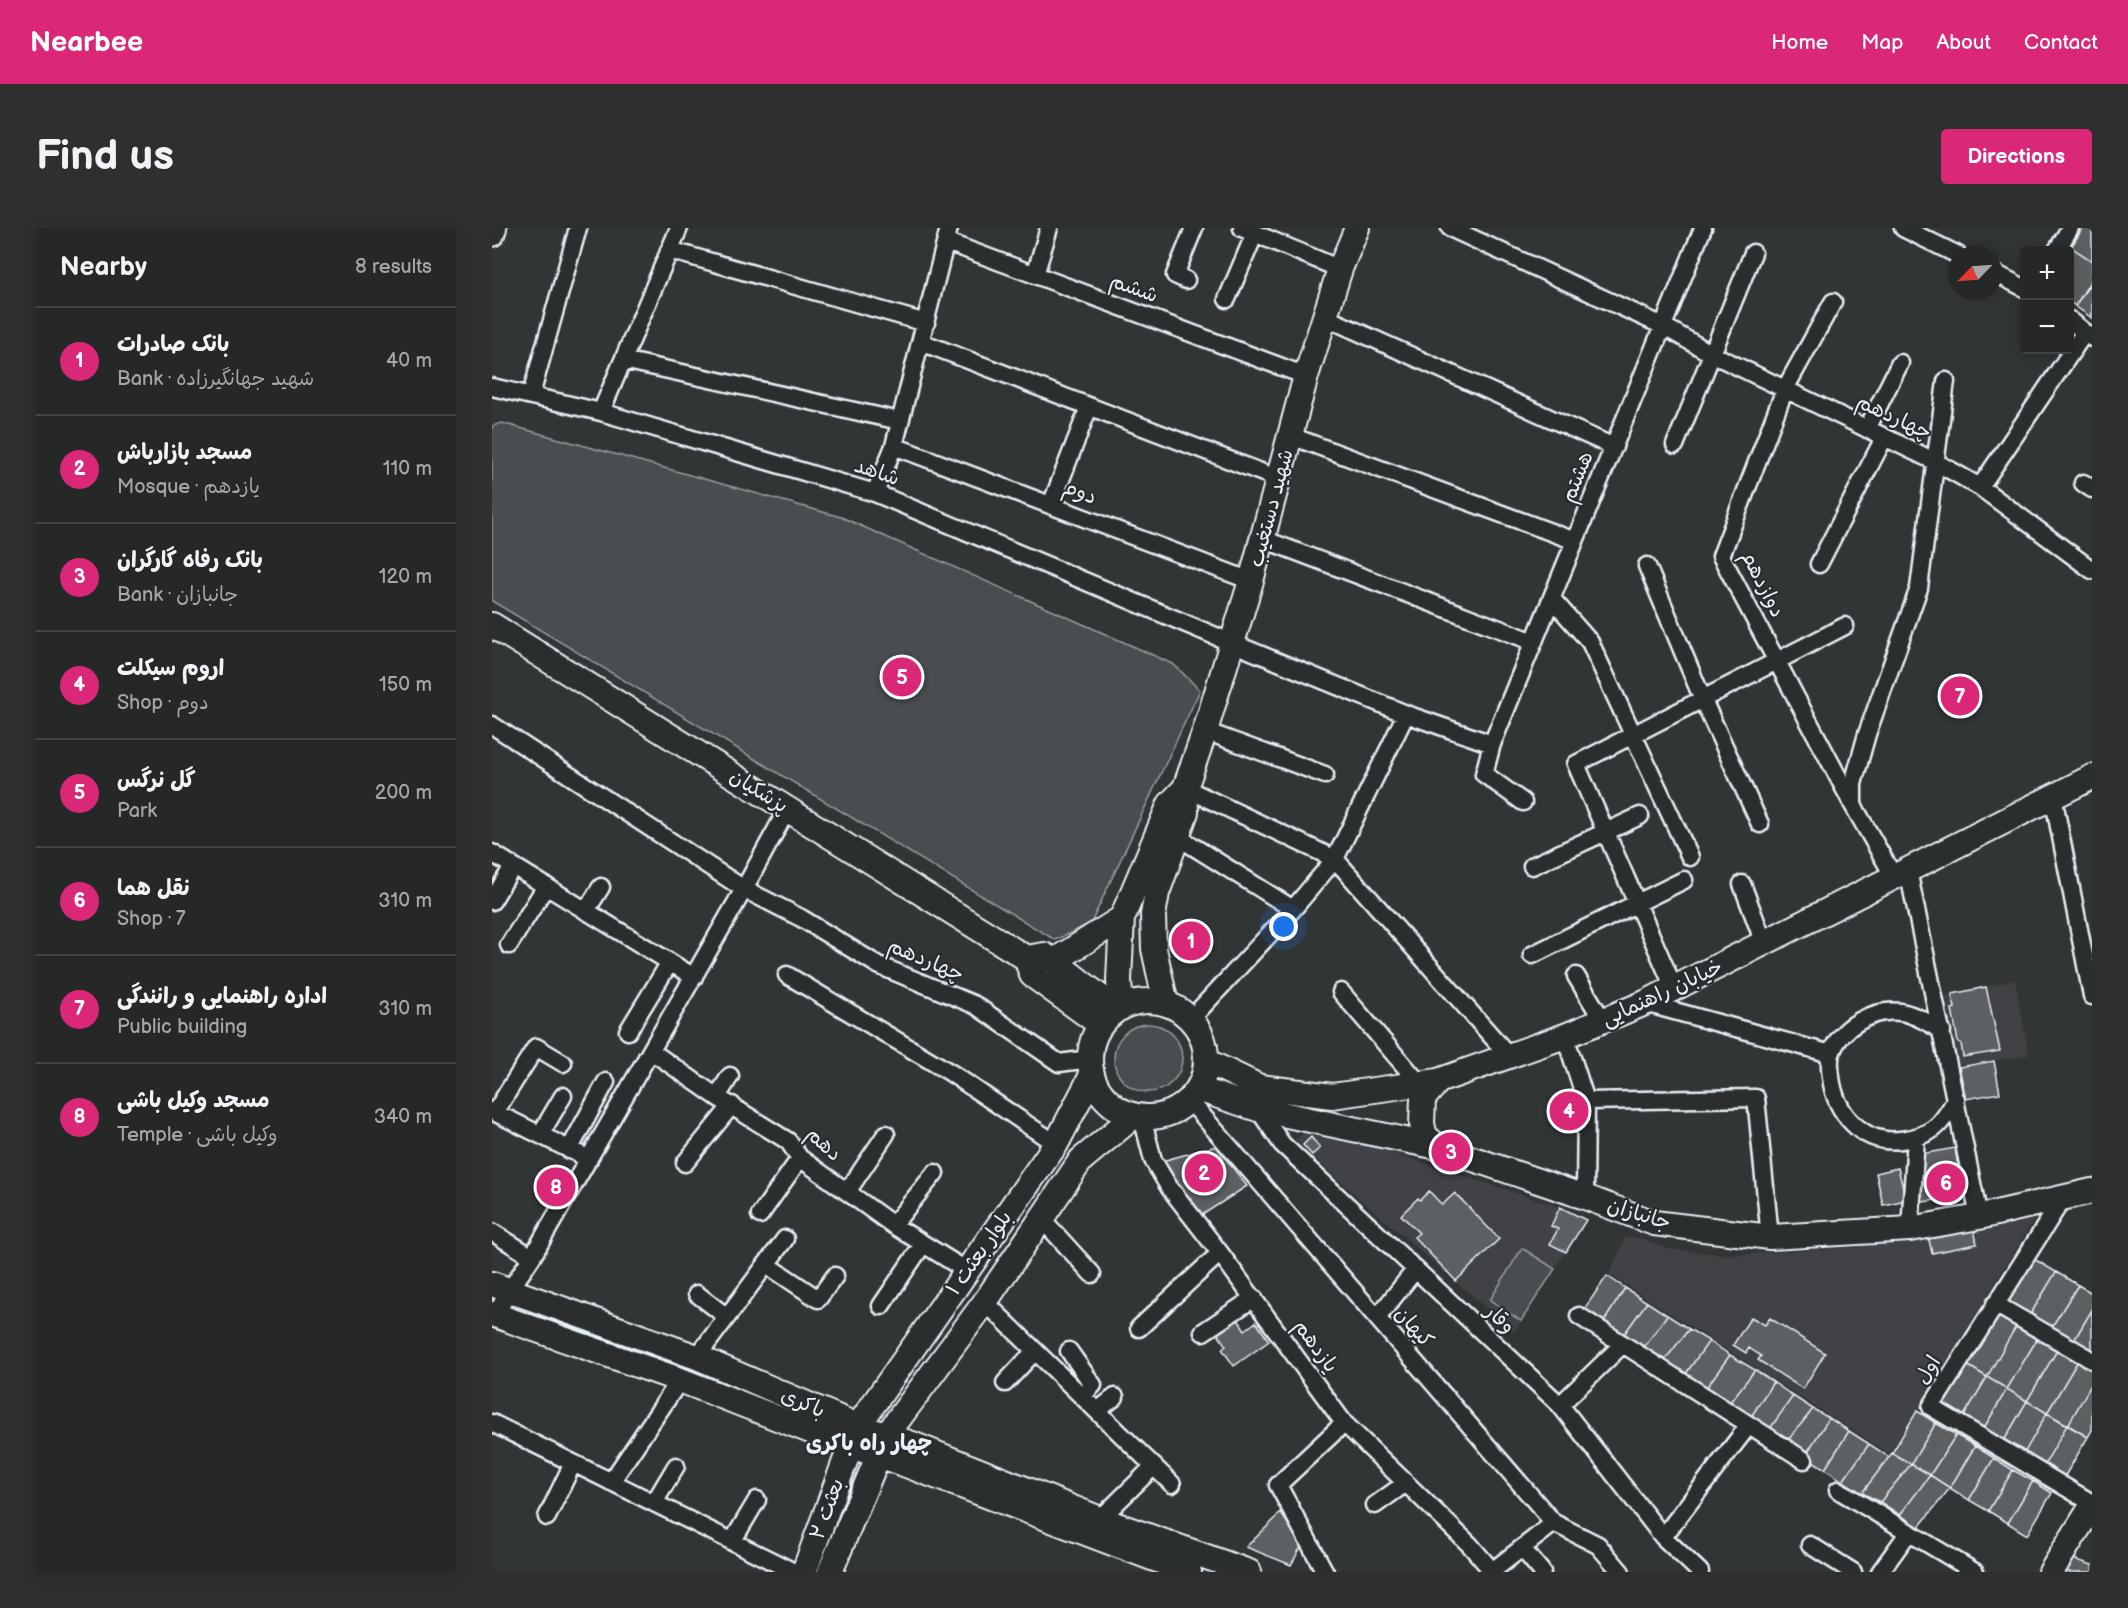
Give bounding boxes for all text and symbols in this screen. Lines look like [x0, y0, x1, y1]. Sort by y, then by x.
text: Nearbee [30, 26, 143, 59]
text: Home [1771, 30, 1828, 55]
text: Map [1861, 30, 1903, 55]
text: About [1936, 30, 1991, 55]
text: Contact [2024, 30, 2098, 55]
button: Directions [1941, 129, 2092, 184]
text: Find us [36, 131, 174, 182]
north arrow [1948, 246, 2002, 300]
map controls [2020, 246, 2074, 354]
button: + [2020, 246, 2074, 300]
text: Nearby [60, 252, 147, 283]
text: 8 results [355, 255, 432, 279]
street label: ششم [1105, 268, 1162, 311]
button: − [2020, 300, 2074, 354]
text: بانک صادرات [117, 331, 229, 358]
text: 1 [75, 349, 84, 373]
text: 40 m [386, 349, 432, 373]
text: Bank · شهید جهانگیرزاده [117, 367, 314, 391]
street label: چهاردهم [1851, 389, 1936, 448]
text: مسجد بازارباش [117, 439, 252, 466]
street label: شهید دستغیب [1243, 446, 1299, 570]
street label: هشتم [1555, 448, 1601, 507]
street label: شاهد [851, 453, 903, 491]
text: 2 [74, 457, 85, 481]
text: 110 m [383, 457, 432, 481]
street label: دوم [1059, 474, 1100, 513]
text: Mosque · یازدهم [117, 475, 260, 499]
street label: دوازدهم [1733, 546, 1790, 623]
text: بانک رفاه گارگران [117, 547, 263, 574]
text: 3 [74, 565, 85, 589]
text: 120 m [379, 565, 432, 589]
text: Bank · جانبازان [117, 583, 238, 607]
pin: 5 [882, 654, 922, 700]
text: اروم سیکلت [117, 655, 224, 682]
text: 4 [74, 673, 85, 697]
text: 150 m [379, 673, 432, 697]
pin: 7 [1940, 674, 1980, 718]
text: Shop · دوم [117, 691, 209, 715]
street label: پزشکیان [725, 763, 793, 819]
text: گل نرگس [117, 767, 195, 794]
text: 5 [74, 781, 85, 805]
text: 200 m [375, 781, 432, 805]
text: Park [117, 799, 157, 823]
text: نقل هما [117, 875, 190, 902]
text: 6 [73, 889, 86, 913]
text: 310 m [378, 889, 432, 913]
text: Shop · 7 [117, 907, 185, 931]
your location [1269, 912, 1298, 941]
pin: 1 [1172, 918, 1210, 964]
street label: چهاردهم [883, 933, 968, 990]
street label: خیابان راهنمایی [1597, 954, 1727, 1033]
text: اداره راهنمایی و رانندگی [117, 983, 327, 1010]
text: 7 [74, 997, 85, 1021]
text: 310 m [378, 997, 432, 1021]
text: Public building [117, 1015, 247, 1039]
text: مسجد وکیل باشی [117, 1087, 270, 1114]
pin: 4 [1550, 1088, 1588, 1134]
text: 8 [73, 1105, 86, 1129]
text: 340 m [374, 1105, 432, 1129]
street label: دهم [799, 1121, 847, 1169]
text: Temple · وکیل باشی [117, 1123, 277, 1147]
pin: 3 [1432, 1130, 1470, 1174]
pin: 2 [1184, 1150, 1224, 1196]
pin: 6 [1926, 1160, 1966, 1206]
pin: 8 [536, 1164, 576, 1210]
street label: جانبازان [1604, 1193, 1674, 1235]
street label: بلوار بعثت ۱ [941, 1206, 1017, 1300]
street label: وقار [1478, 1298, 1520, 1339]
street label: کیهان [1389, 1301, 1439, 1353]
street label: یازدهم [1286, 1315, 1344, 1379]
street label: اول [1910, 1351, 1946, 1389]
street label: باکری [777, 1383, 829, 1423]
district label: چهار راه باکری [806, 1430, 932, 1457]
street label: بعثت ۲ [804, 1475, 850, 1543]

